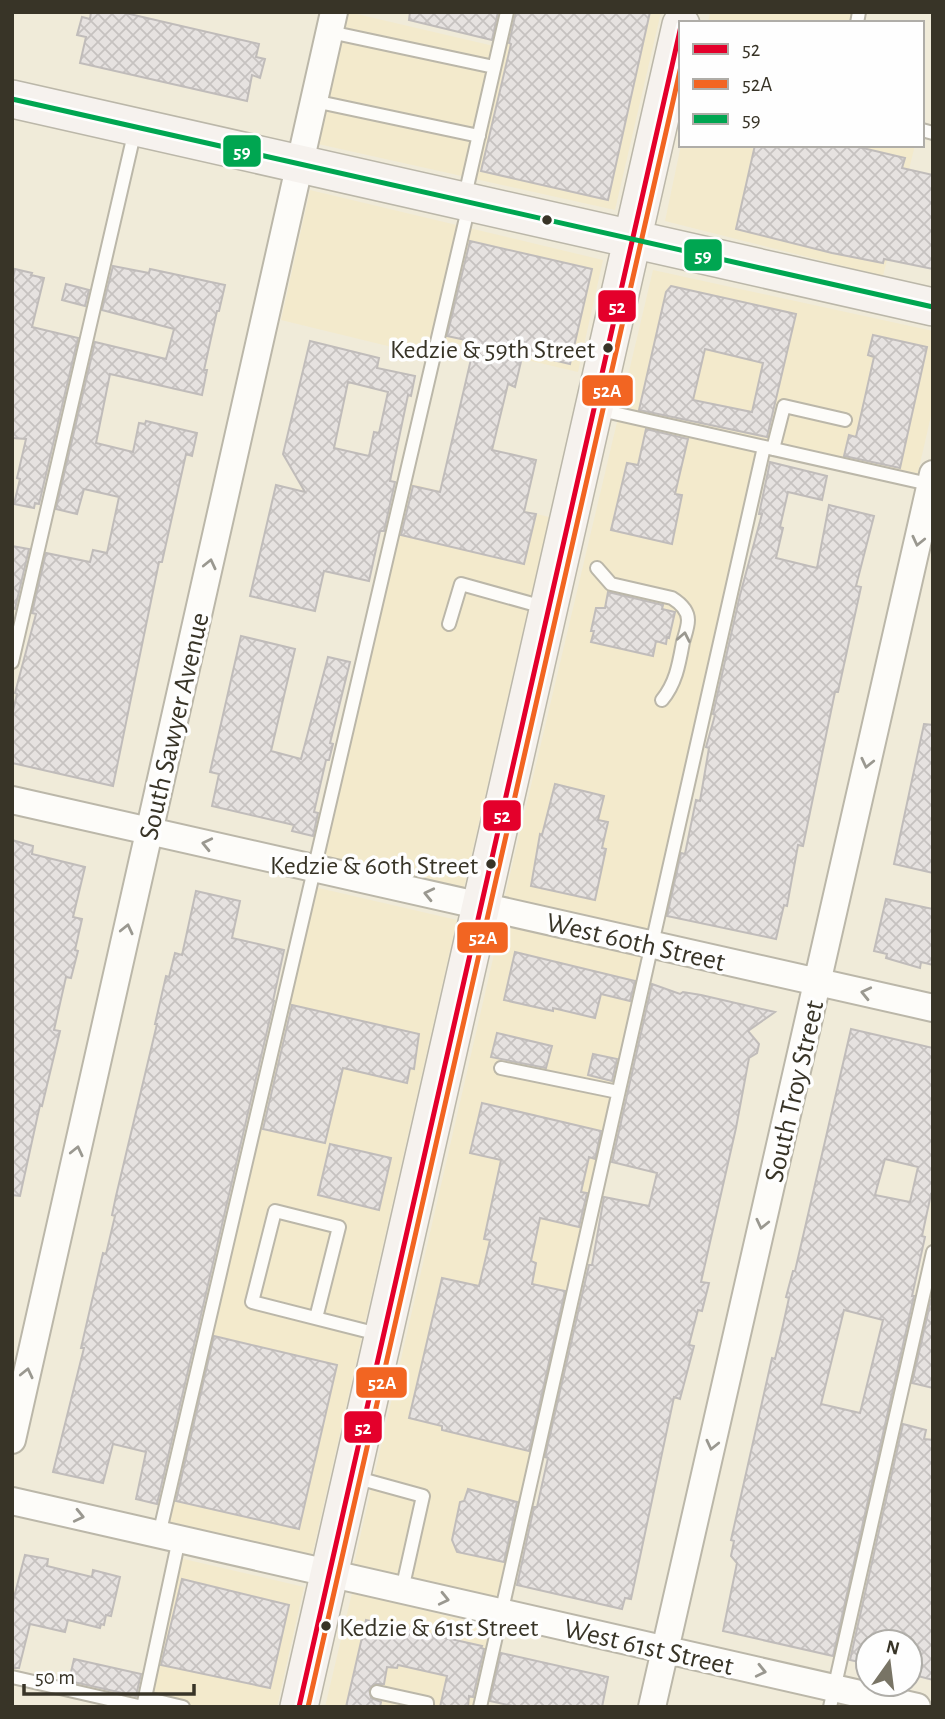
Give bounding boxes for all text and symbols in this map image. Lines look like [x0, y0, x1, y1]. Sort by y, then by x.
legend [679, 21, 924, 147]
text: 52 [742, 39, 760, 60]
text: 52A [742, 74, 772, 95]
text: 59 [742, 109, 761, 130]
line badge: 59 [222, 134, 262, 168]
text: 59 [233, 143, 251, 162]
unlabelled marker [540, 213, 554, 227]
line badge: 59 [683, 238, 723, 272]
text: 59 [694, 247, 712, 266]
line badge: 52 [597, 289, 637, 323]
text: 52 [608, 298, 626, 317]
place label: Kedzie & 59th Street [390, 337, 595, 363]
marker: Kedzie & 59th Street [601, 341, 615, 355]
line badge: 52A [581, 374, 634, 407]
text: 52A [593, 382, 622, 401]
one-way arrow [911, 535, 926, 547]
one-way arrow [201, 558, 216, 570]
street label: South Sawyer Avenue [135, 610, 215, 843]
one-way arrow [676, 631, 691, 643]
one-way arrow [861, 757, 876, 769]
line badge: 52 [482, 799, 522, 832]
text: 52 [493, 807, 511, 826]
one-way arrow [201, 838, 213, 852]
place label: Kedzie & 60th Street [270, 853, 478, 879]
marker: Kedzie & 60th Street [484, 857, 498, 871]
one-way arrow [423, 888, 435, 902]
street label: West 60th Street [543, 909, 728, 977]
line badge: 52A [456, 921, 509, 954]
one-way arrow [119, 923, 134, 935]
text: 52A [469, 929, 498, 948]
one-way arrow [860, 987, 872, 1002]
street label: South Troy Street [760, 998, 829, 1185]
one-way arrow [69, 1145, 84, 1157]
one-way arrow [756, 1218, 771, 1230]
line badge: 52A [355, 1366, 408, 1399]
one-way arrow [19, 1367, 34, 1379]
text: 52A [368, 1374, 397, 1393]
line badge: 52 [343, 1410, 383, 1444]
text: 52 [354, 1419, 372, 1438]
one-way arrow [706, 1439, 720, 1451]
one-way arrow [73, 1508, 85, 1522]
one-way arrow [438, 1591, 450, 1605]
place label: Kedzie & 61st Street [339, 1615, 538, 1641]
street label: West 61st Street [561, 1615, 736, 1681]
marker: Kedzie & 61st Street [319, 1619, 333, 1633]
north arrow [854, 1628, 924, 1698]
text: N [884, 1637, 901, 1659]
scale bar [24, 1652, 194, 1696]
one-way arrow [755, 1663, 767, 1677]
text: 50 m [35, 1667, 75, 1688]

